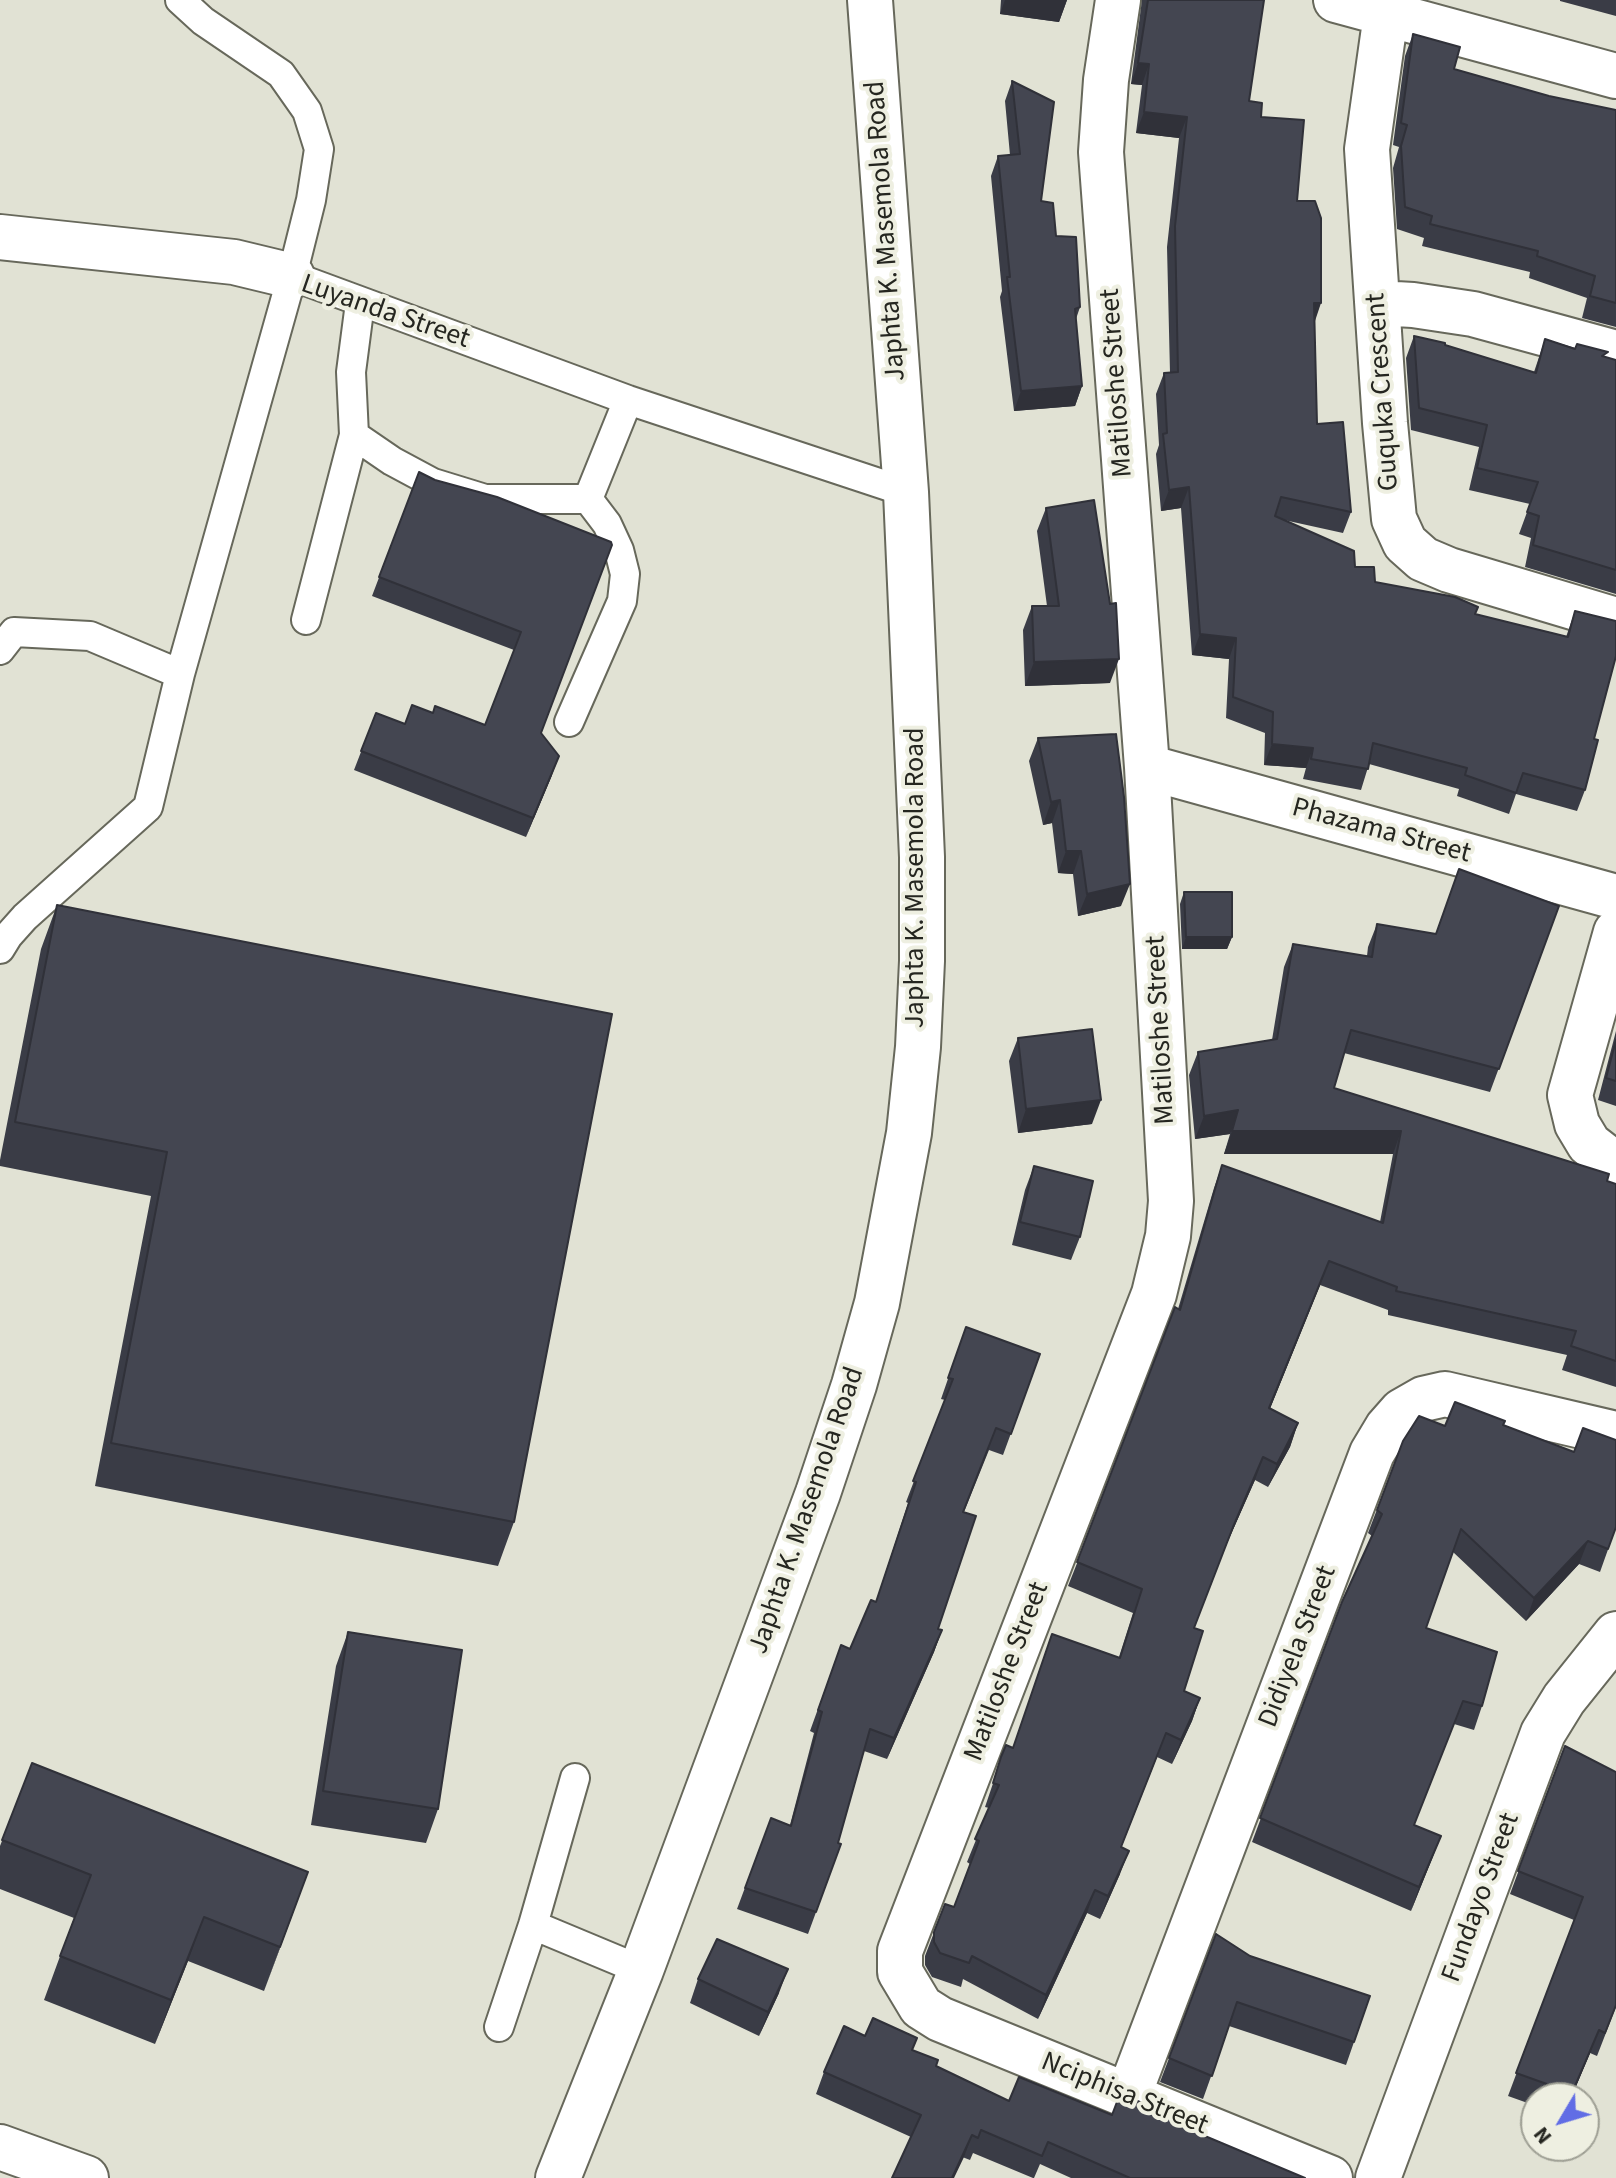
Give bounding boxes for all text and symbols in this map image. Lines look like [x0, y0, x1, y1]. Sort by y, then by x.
street label: Japhta K. Masemola Road [860, 80, 914, 382]
street label: Luyanda Street [296, 268, 474, 358]
street label: Matiloshe Street [1095, 287, 1141, 479]
street label: Guquka Crescent [1360, 292, 1408, 492]
street label: Japhta K. Masemola Road [900, 727, 934, 1029]
street label: Phazama Street [1288, 792, 1474, 872]
street label: Matiloshe Street [1140, 935, 1184, 1125]
street label: Japhta K. Masemola Road [743, 1363, 873, 1659]
street label: Didiyela Street [1253, 1561, 1345, 1733]
street label: Matiloshe Street [958, 1578, 1058, 1766]
street label: Fundayo Street [1436, 1809, 1528, 1987]
street label: Nciphisa Street [1036, 2046, 1212, 2144]
north arrow [1520, 2082, 1600, 2162]
text: N [1526, 2120, 1560, 2151]

